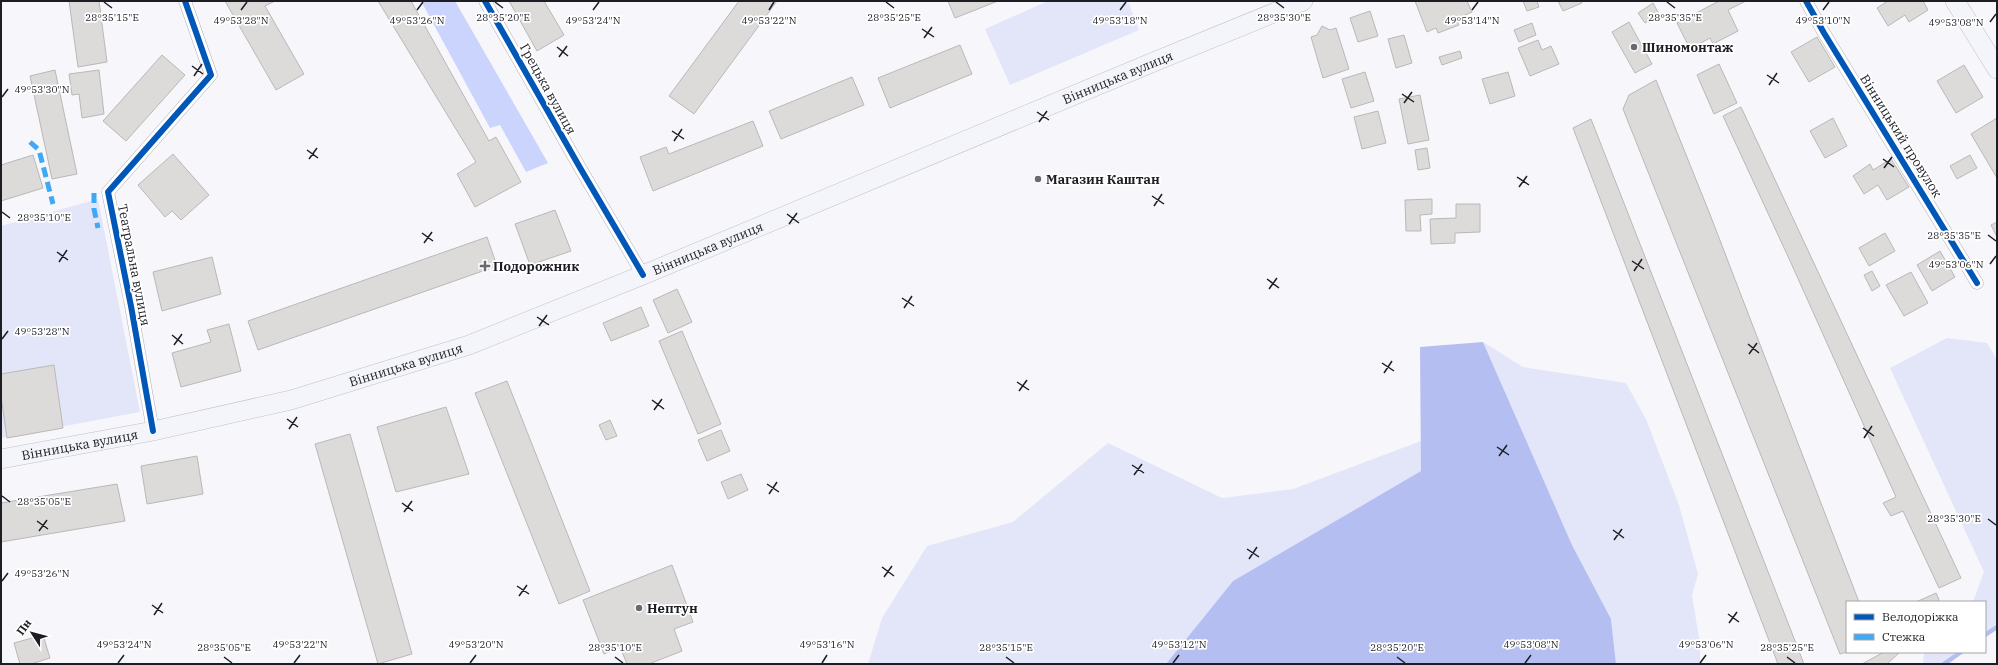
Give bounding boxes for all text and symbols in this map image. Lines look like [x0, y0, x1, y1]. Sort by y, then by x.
text: 28°35'15"E [85, 11, 139, 24]
text: 28°35'20"E [476, 11, 530, 24]
text: 28°35'25"E [867, 11, 921, 24]
text: 28°35'30"E [1257, 11, 1311, 24]
text: 28°35'35"E [1648, 11, 1702, 24]
text: 49°53'28"N [214, 14, 269, 27]
text: 49°53'26"N [390, 14, 445, 27]
text: 49°53'24"N [566, 14, 621, 27]
text: 49°53'22"N [742, 14, 797, 27]
text: 49°53'18"N [1093, 14, 1148, 27]
text: 49°53'14"N [1445, 14, 1500, 27]
text: 49°53'10"N [1796, 14, 1851, 27]
text: 49°53'08"N [1929, 16, 1984, 29]
place label: Шиномонтаж [1642, 39, 1733, 56]
street label: Грецька вулиця [516, 40, 580, 138]
marker: Шиномонтаж [1629, 42, 1639, 52]
street label: Вінницька вулиця [1060, 47, 1175, 108]
street label: Вінницький провулок [1856, 71, 1946, 201]
text: 49°53'30"N [15, 83, 70, 96]
place label: Магазин Каштан [1046, 171, 1160, 188]
marker: Магазин Каштан [1033, 174, 1043, 184]
street label: Театральна вулиця [114, 203, 154, 327]
text: 28°35'10"E [17, 211, 71, 224]
street label: Вінницька вулиця [650, 217, 766, 279]
text: 28°35'35"E [1927, 229, 1981, 242]
place label: Подорожник [493, 258, 579, 275]
text: 49°53'06"N [1929, 258, 1984, 271]
marker: Подорожник [480, 261, 490, 271]
text: 49°53'28"N [15, 325, 70, 338]
street label: Вінницька вулиця [347, 339, 465, 390]
street label: Вінницька вулиця [20, 425, 139, 464]
text: 28°35'05"E [17, 495, 71, 508]
text: 28°35'30"E [1927, 512, 1981, 525]
text: 49°53'26"N [15, 567, 70, 580]
place label: Нептун [647, 600, 698, 617]
legend [1846, 601, 1986, 653]
marker: Нептун [634, 603, 644, 613]
text: Велодоріжка [1882, 609, 1959, 624]
north arrow [12, 613, 52, 653]
text: Пн [13, 616, 35, 638]
text: Стежка [1882, 629, 1926, 644]
text: 49°53'24"N [97, 638, 152, 651]
text: 49°53'22"N [273, 638, 328, 651]
text: 49°53'20"N [449, 638, 504, 651]
text: 49°53'16"N [800, 638, 855, 651]
text: 49°53'12"N [1152, 638, 1207, 651]
text: 49°53'08"N [1504, 638, 1559, 651]
text: 49°53'06"N [1679, 638, 1734, 651]
text: 28°35'05"E [197, 641, 251, 654]
text: 28°35'10"E [588, 641, 642, 654]
text: 28°35'15"E [979, 641, 1033, 654]
text: 28°35'20"E [1370, 641, 1424, 654]
text: 28°35'25"E [1760, 641, 1814, 654]

